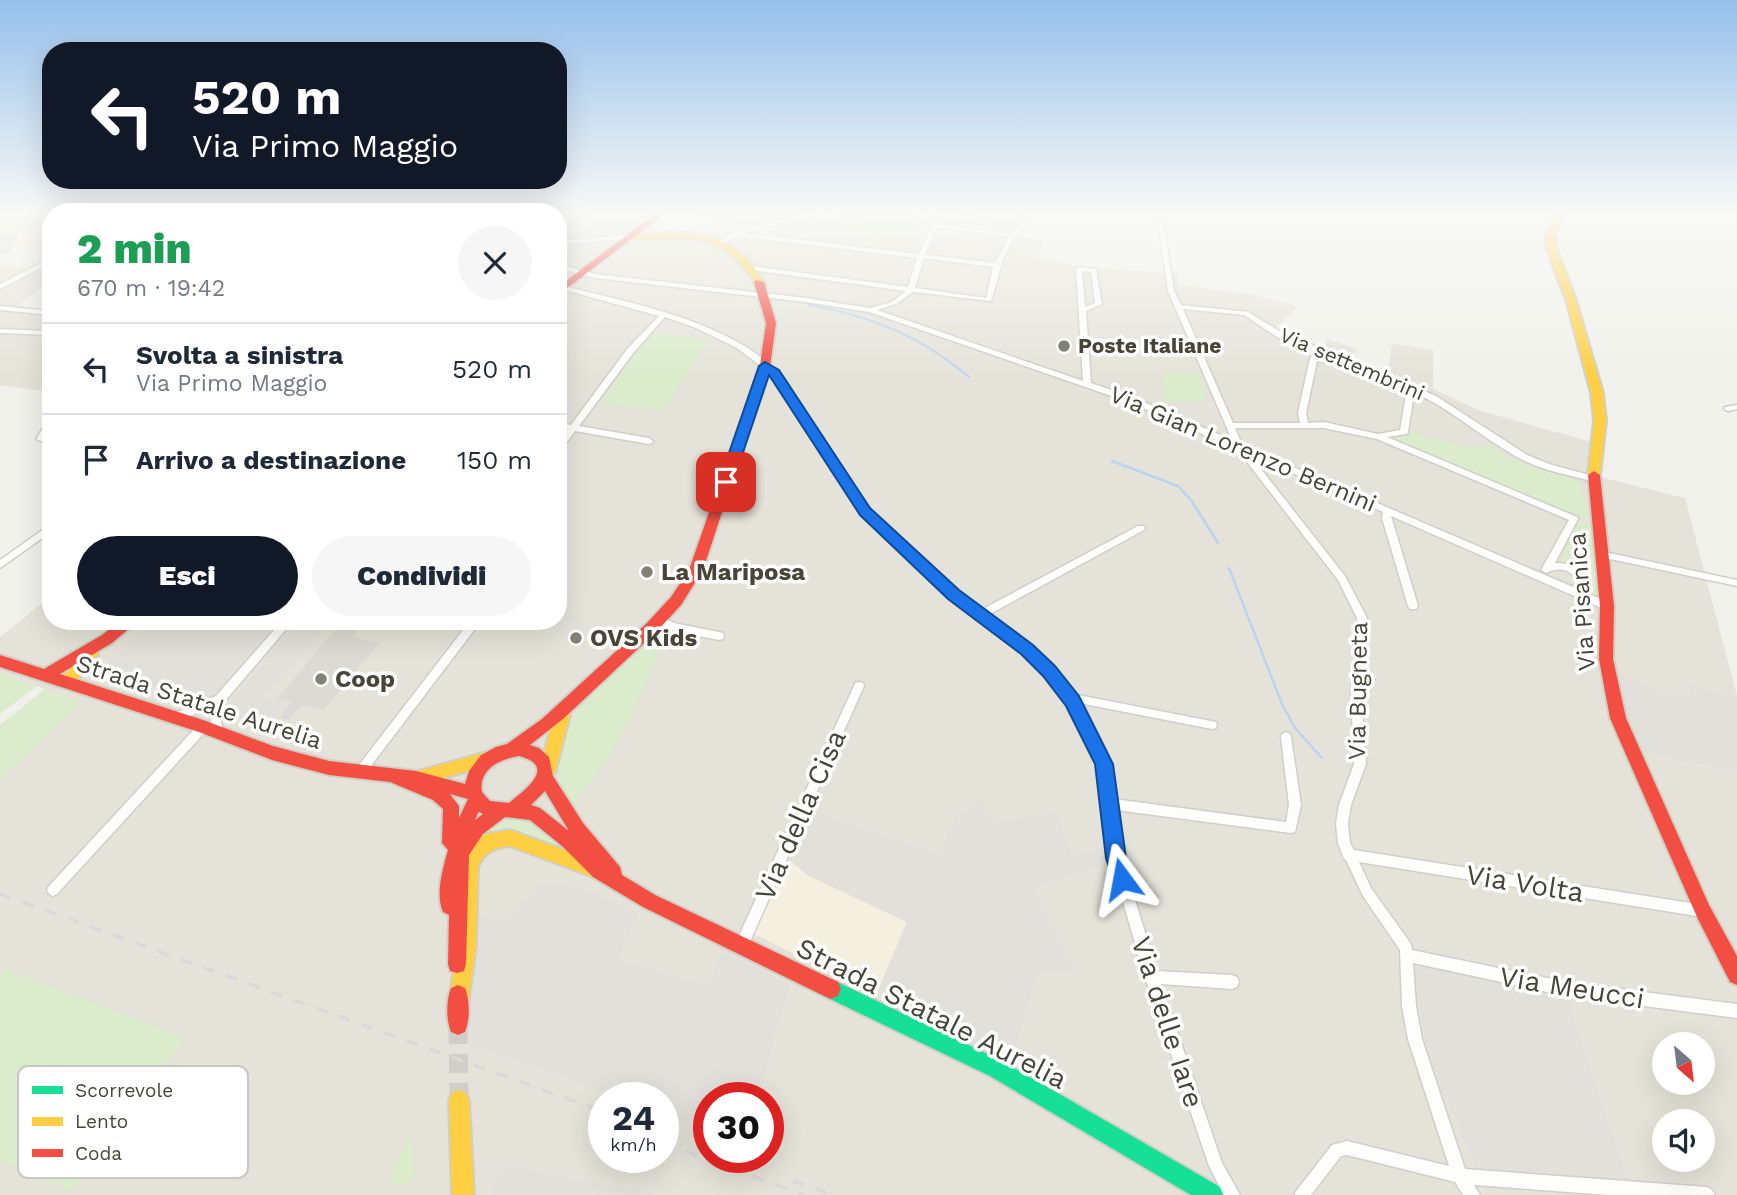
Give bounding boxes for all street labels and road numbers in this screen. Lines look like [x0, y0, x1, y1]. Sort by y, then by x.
street label: Via settembrini [1276, 322, 1428, 405]
street label: Via Gian Lorenzo Bernini [1105, 380, 1381, 518]
street label: Via Pisanica [1563, 532, 1601, 672]
street label: Via Bugneta [1343, 622, 1373, 760]
street label: Strada Statale Aurelia [73, 649, 325, 755]
street label: Via della Cisa [748, 725, 853, 906]
street label: Via Volta [1464, 858, 1586, 909]
street label: Strada Statale Aurelia [791, 931, 1073, 1096]
street label: Via delle Iare [1124, 932, 1211, 1112]
street label: Via Meucci [1497, 960, 1647, 1015]

